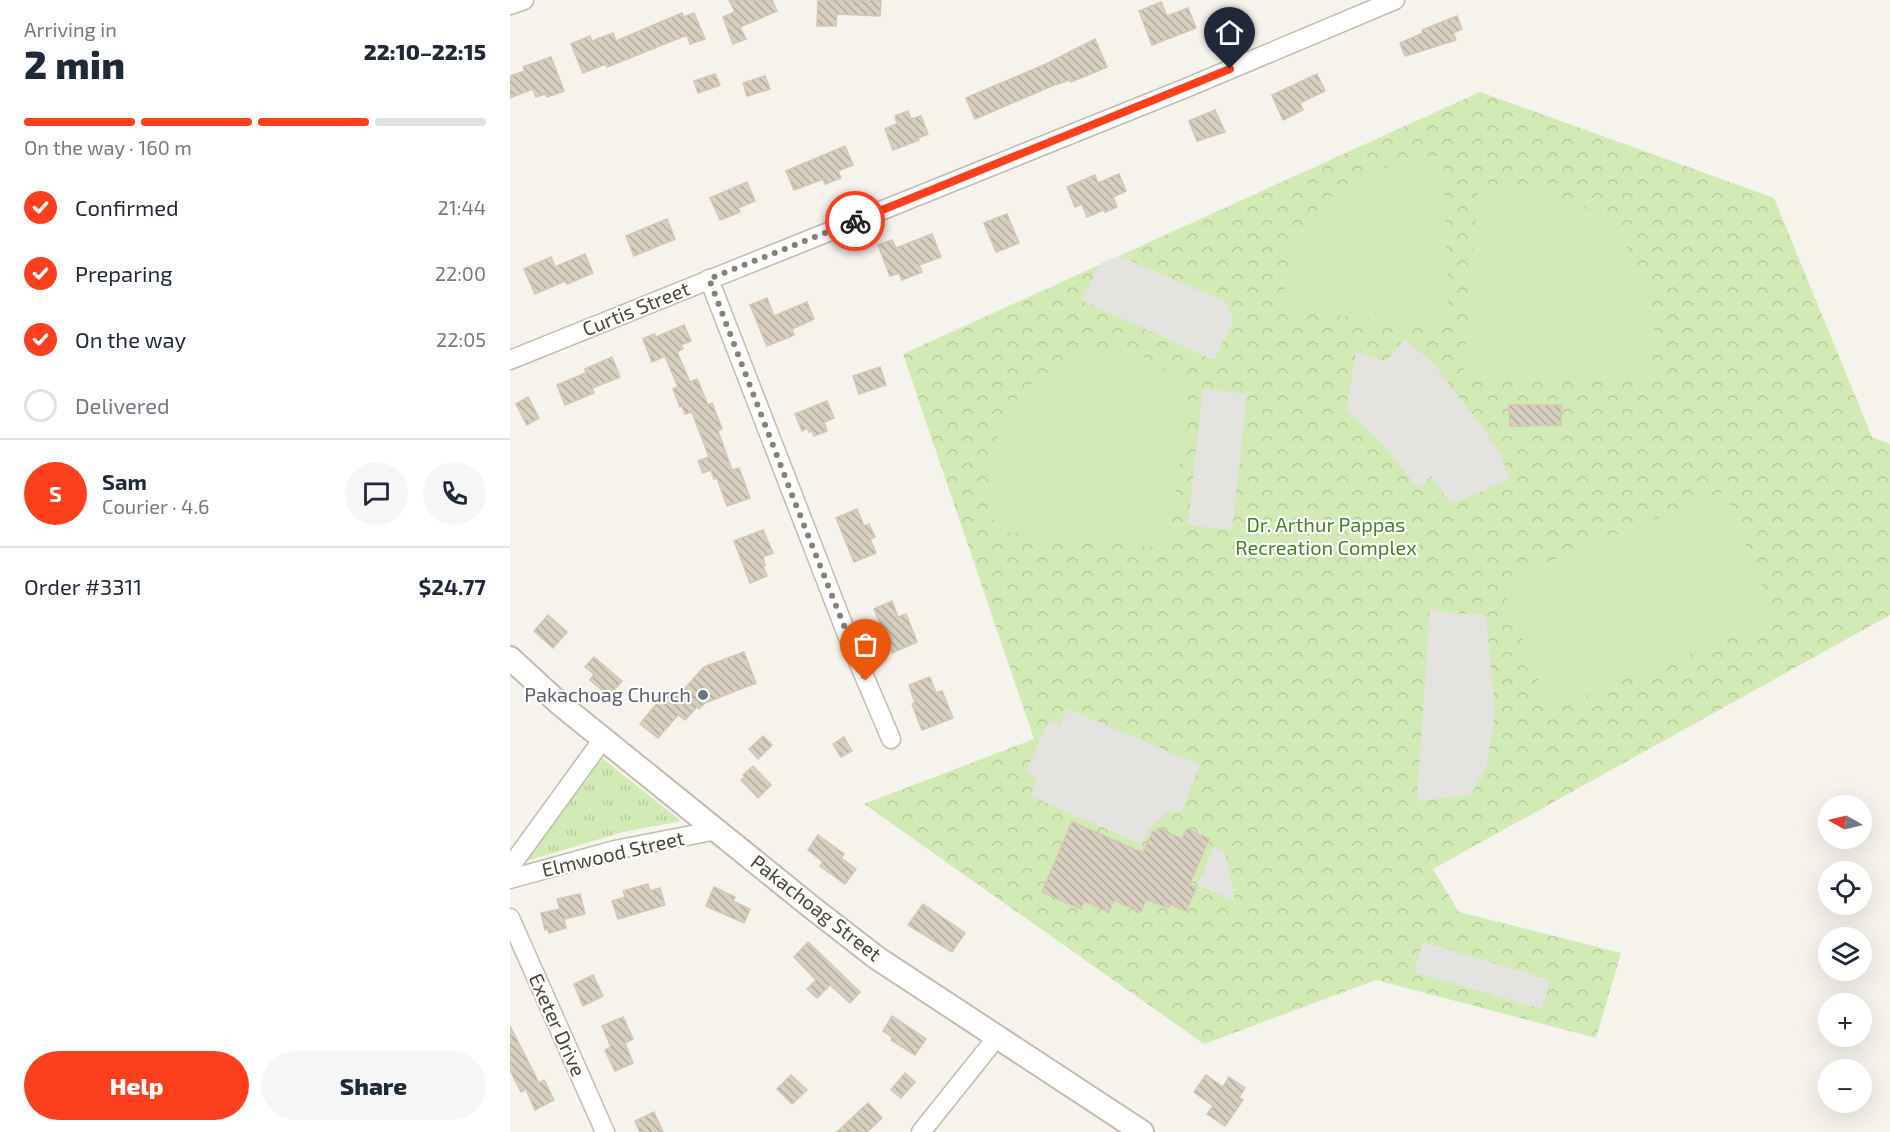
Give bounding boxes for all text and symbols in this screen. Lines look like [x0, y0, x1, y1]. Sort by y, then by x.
pin [1204, 7, 1255, 69]
icon: home [1213, 16, 1246, 49]
text: Arriving in [24, 17, 117, 41]
text: 22:10–22:15 [364, 38, 486, 64]
text: 2 min [24, 40, 125, 87]
text: On the way · 160 m [24, 135, 192, 159]
icon: check [24, 191, 57, 224]
courier [825, 191, 885, 251]
text: Confirmed [75, 194, 179, 220]
text: 21:44 [437, 195, 486, 219]
icon: bike [839, 205, 872, 238]
icon: check [24, 257, 57, 290]
text: Preparing [75, 260, 173, 286]
text: 22:00 [435, 261, 486, 285]
street label: Curtis Street [578, 276, 693, 340]
icon: check [24, 323, 57, 356]
text: On the way [75, 326, 186, 352]
text: 22:05 [436, 327, 486, 351]
text: Delivered [75, 392, 170, 418]
button: chat [345, 462, 408, 525]
button: phone [423, 462, 486, 525]
text: Sam [102, 468, 147, 494]
text: S [49, 480, 62, 506]
text: Courier · 4.6 [102, 494, 209, 518]
park label: Dr. Arthur Pappas Recreation Complex [1235, 512, 1417, 559]
text: Order #3311 [24, 573, 142, 599]
text: $24.77 [419, 573, 486, 599]
pin [840, 619, 891, 681]
icon: bag [849, 628, 882, 661]
place label: Pakachoag Church [524, 682, 691, 706]
marker: Pakachoag Church [696, 688, 710, 702]
north arrow [1818, 795, 1872, 849]
map controls [1818, 795, 1872, 1113]
street label: Elmwood Street [539, 825, 687, 881]
street label: Pakachoag Street [747, 849, 887, 966]
button: locate [1818, 861, 1872, 915]
button: layers [1818, 927, 1872, 981]
street label: Exeter Drive [525, 969, 591, 1080]
button: + [1818, 993, 1872, 1047]
button: Help [24, 1051, 249, 1120]
button: Share [261, 1051, 486, 1120]
button: − [1818, 1059, 1872, 1113]

